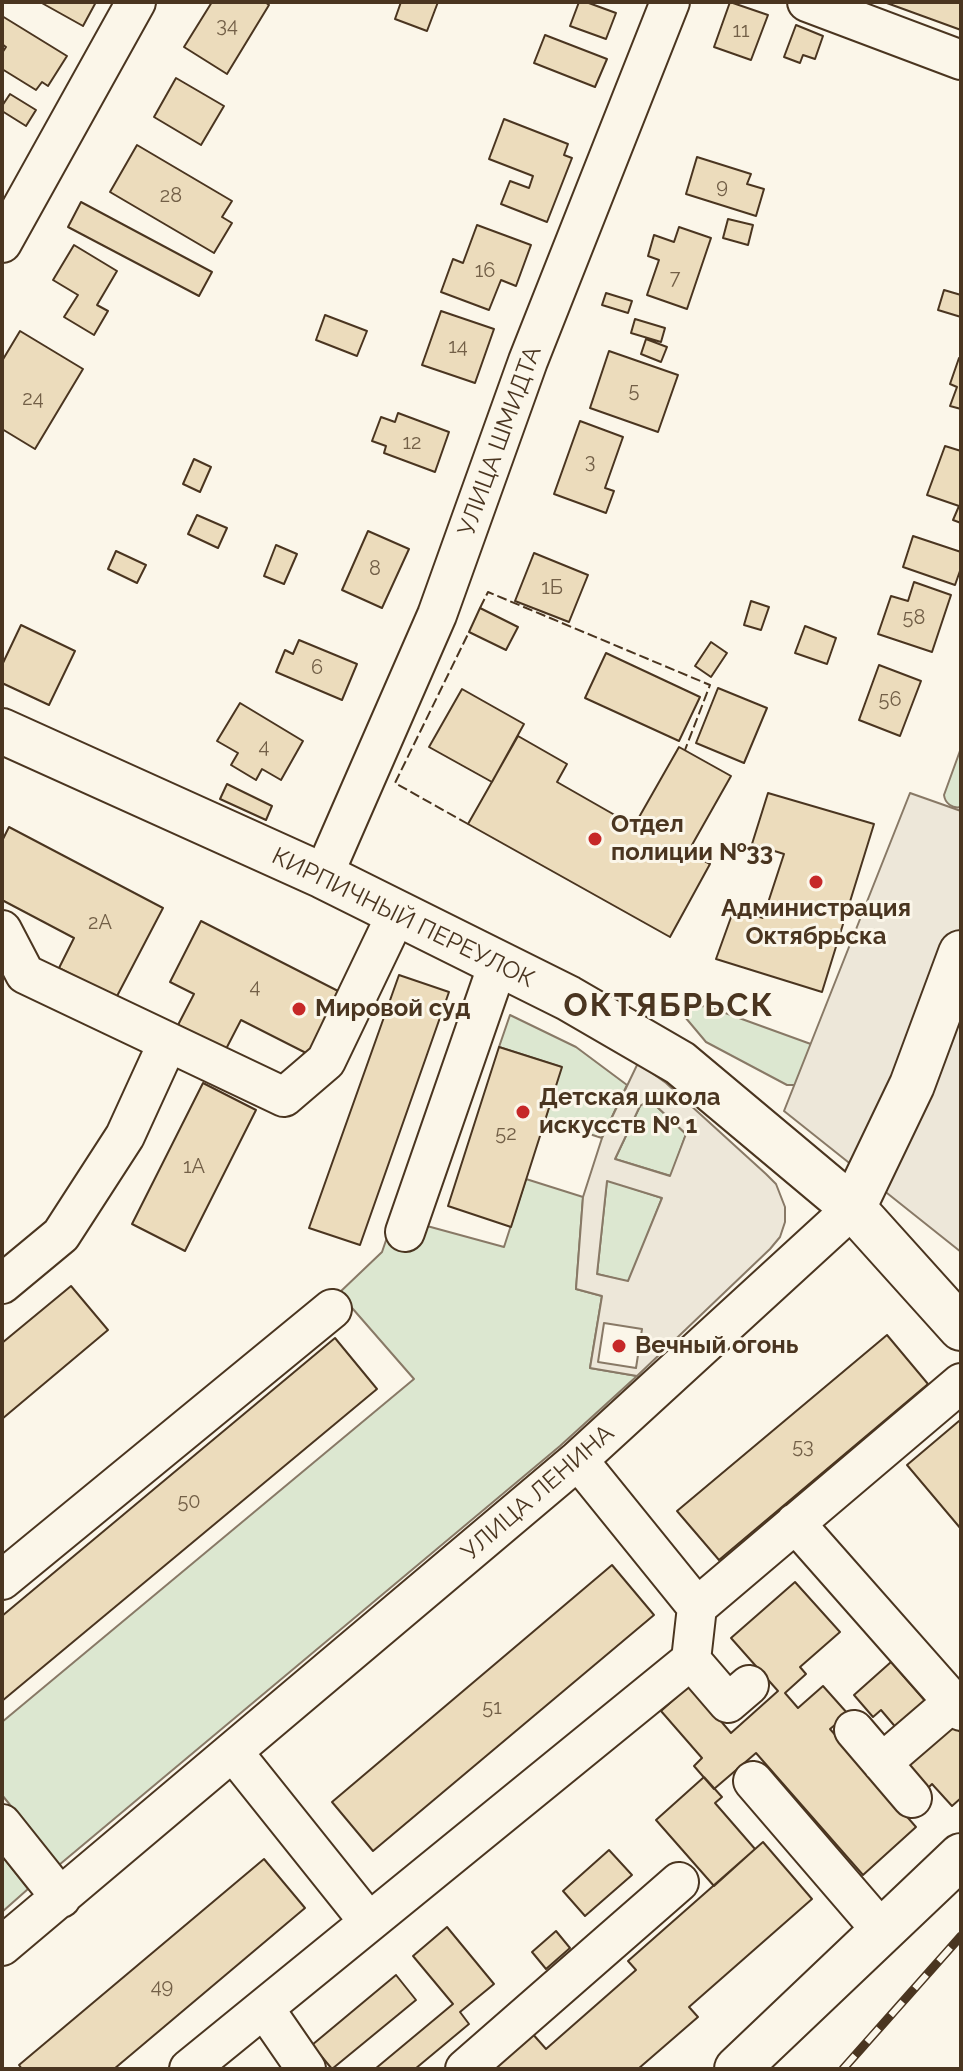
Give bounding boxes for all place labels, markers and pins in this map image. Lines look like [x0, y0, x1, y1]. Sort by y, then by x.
place label: Отдел полиции №33 [611, 811, 773, 867]
marker: Отдел полиции №33 [586, 830, 604, 848]
marker: Администрация Октябрьска [807, 873, 825, 891]
place label: Администрация Октябрьска [721, 895, 911, 951]
place label: Мировой суд [315, 995, 470, 1023]
marker: Мировой суд [290, 1000, 308, 1018]
place label: Детская школа искусств № 1 [539, 1084, 721, 1140]
marker: Детская школа искусств № 1 [514, 1103, 532, 1121]
place label: Вечный огонь [635, 1332, 799, 1360]
marker: Вечный огонь [610, 1337, 628, 1355]

